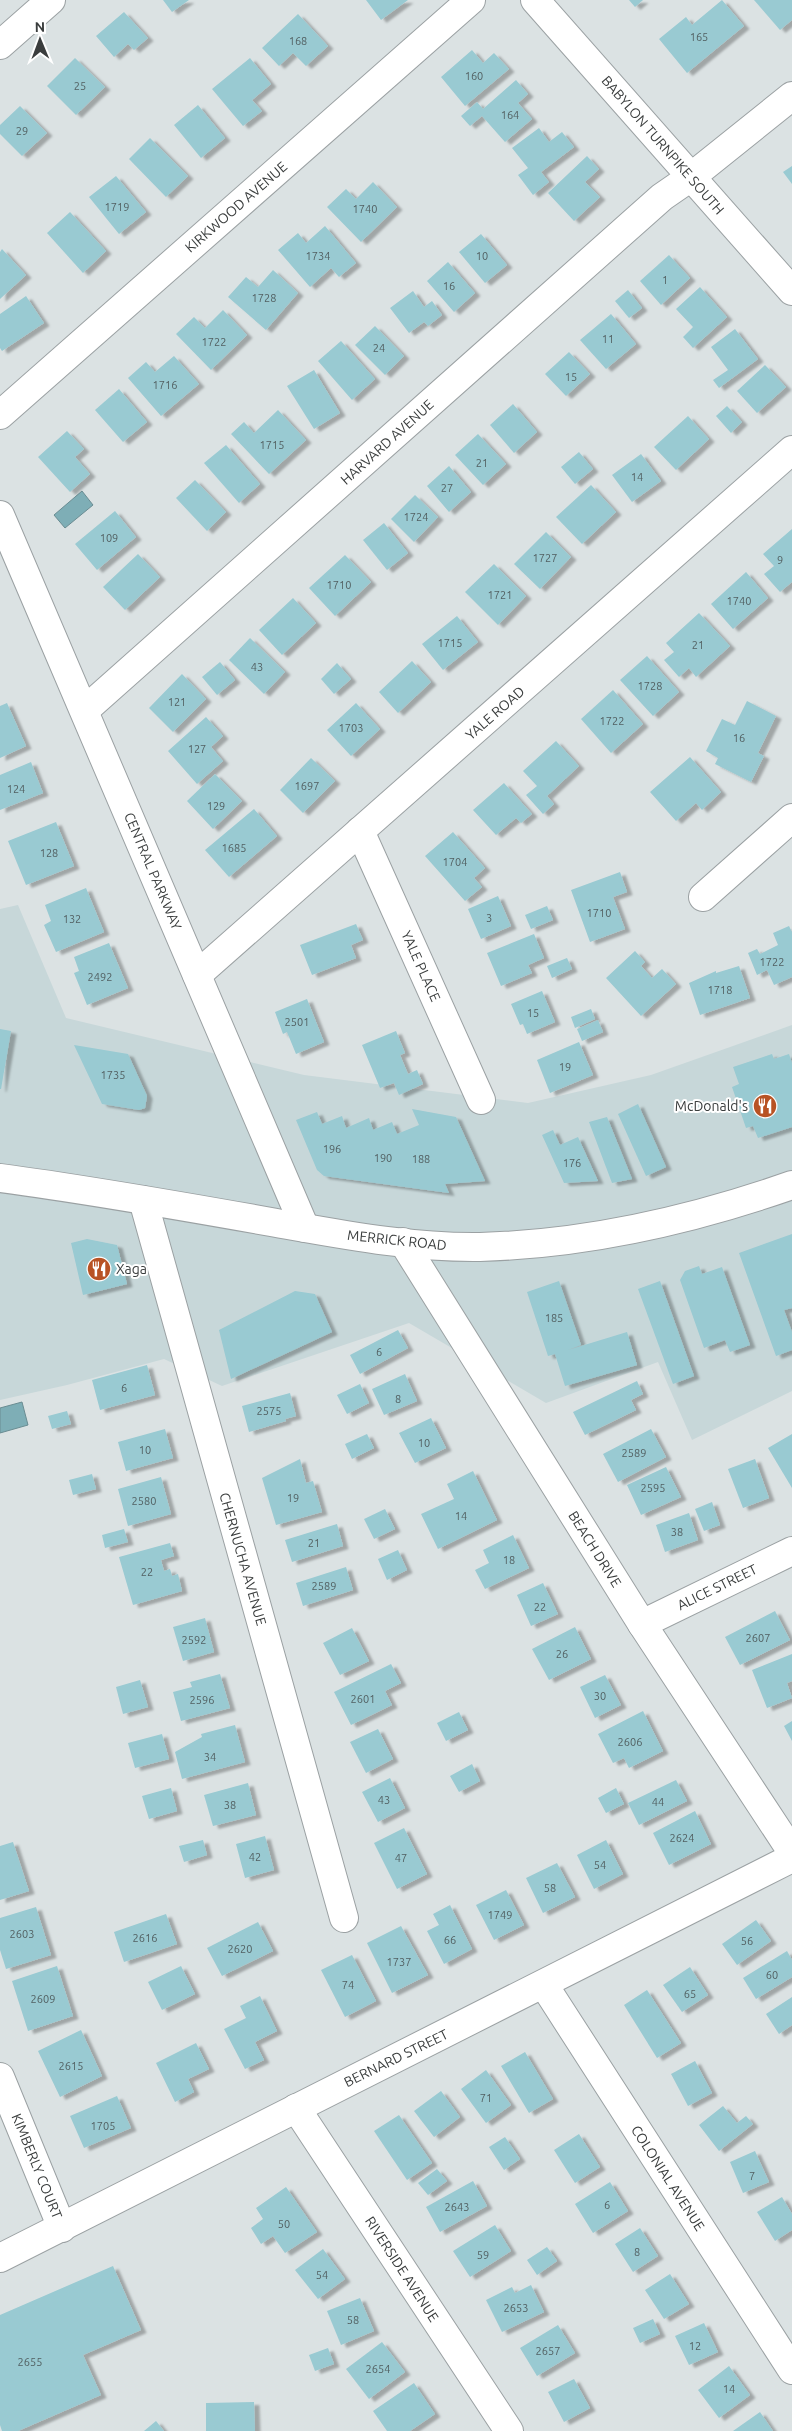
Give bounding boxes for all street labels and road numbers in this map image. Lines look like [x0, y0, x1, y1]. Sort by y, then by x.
street label: BABYLON TURNPIKE SOUTH [598, 72, 728, 218]
street label: KIRKWOOD AVENUE [182, 158, 290, 256]
street label: HARVARD AVENUE [337, 396, 437, 488]
street label: YALE ROAD [462, 683, 528, 743]
street label: CENTRAL PARKWAY [121, 810, 185, 932]
street label: YALE PLACE [398, 928, 444, 1004]
street label: MERRICK ROAD [347, 1227, 448, 1253]
street label: CHERNUCHA AVENUE [216, 1491, 270, 1628]
street label: BEACH DRIVE [565, 1508, 625, 1590]
street label: ALICE STREET [674, 1561, 760, 1613]
street label: BERNARD STREET [341, 2026, 451, 2090]
street label: KIMBERLY COURT [9, 2111, 65, 2221]
street label: COLONIAL AVENUE [628, 2122, 708, 2234]
street label: RIVERSIDE AVENUE [362, 2213, 442, 2325]

